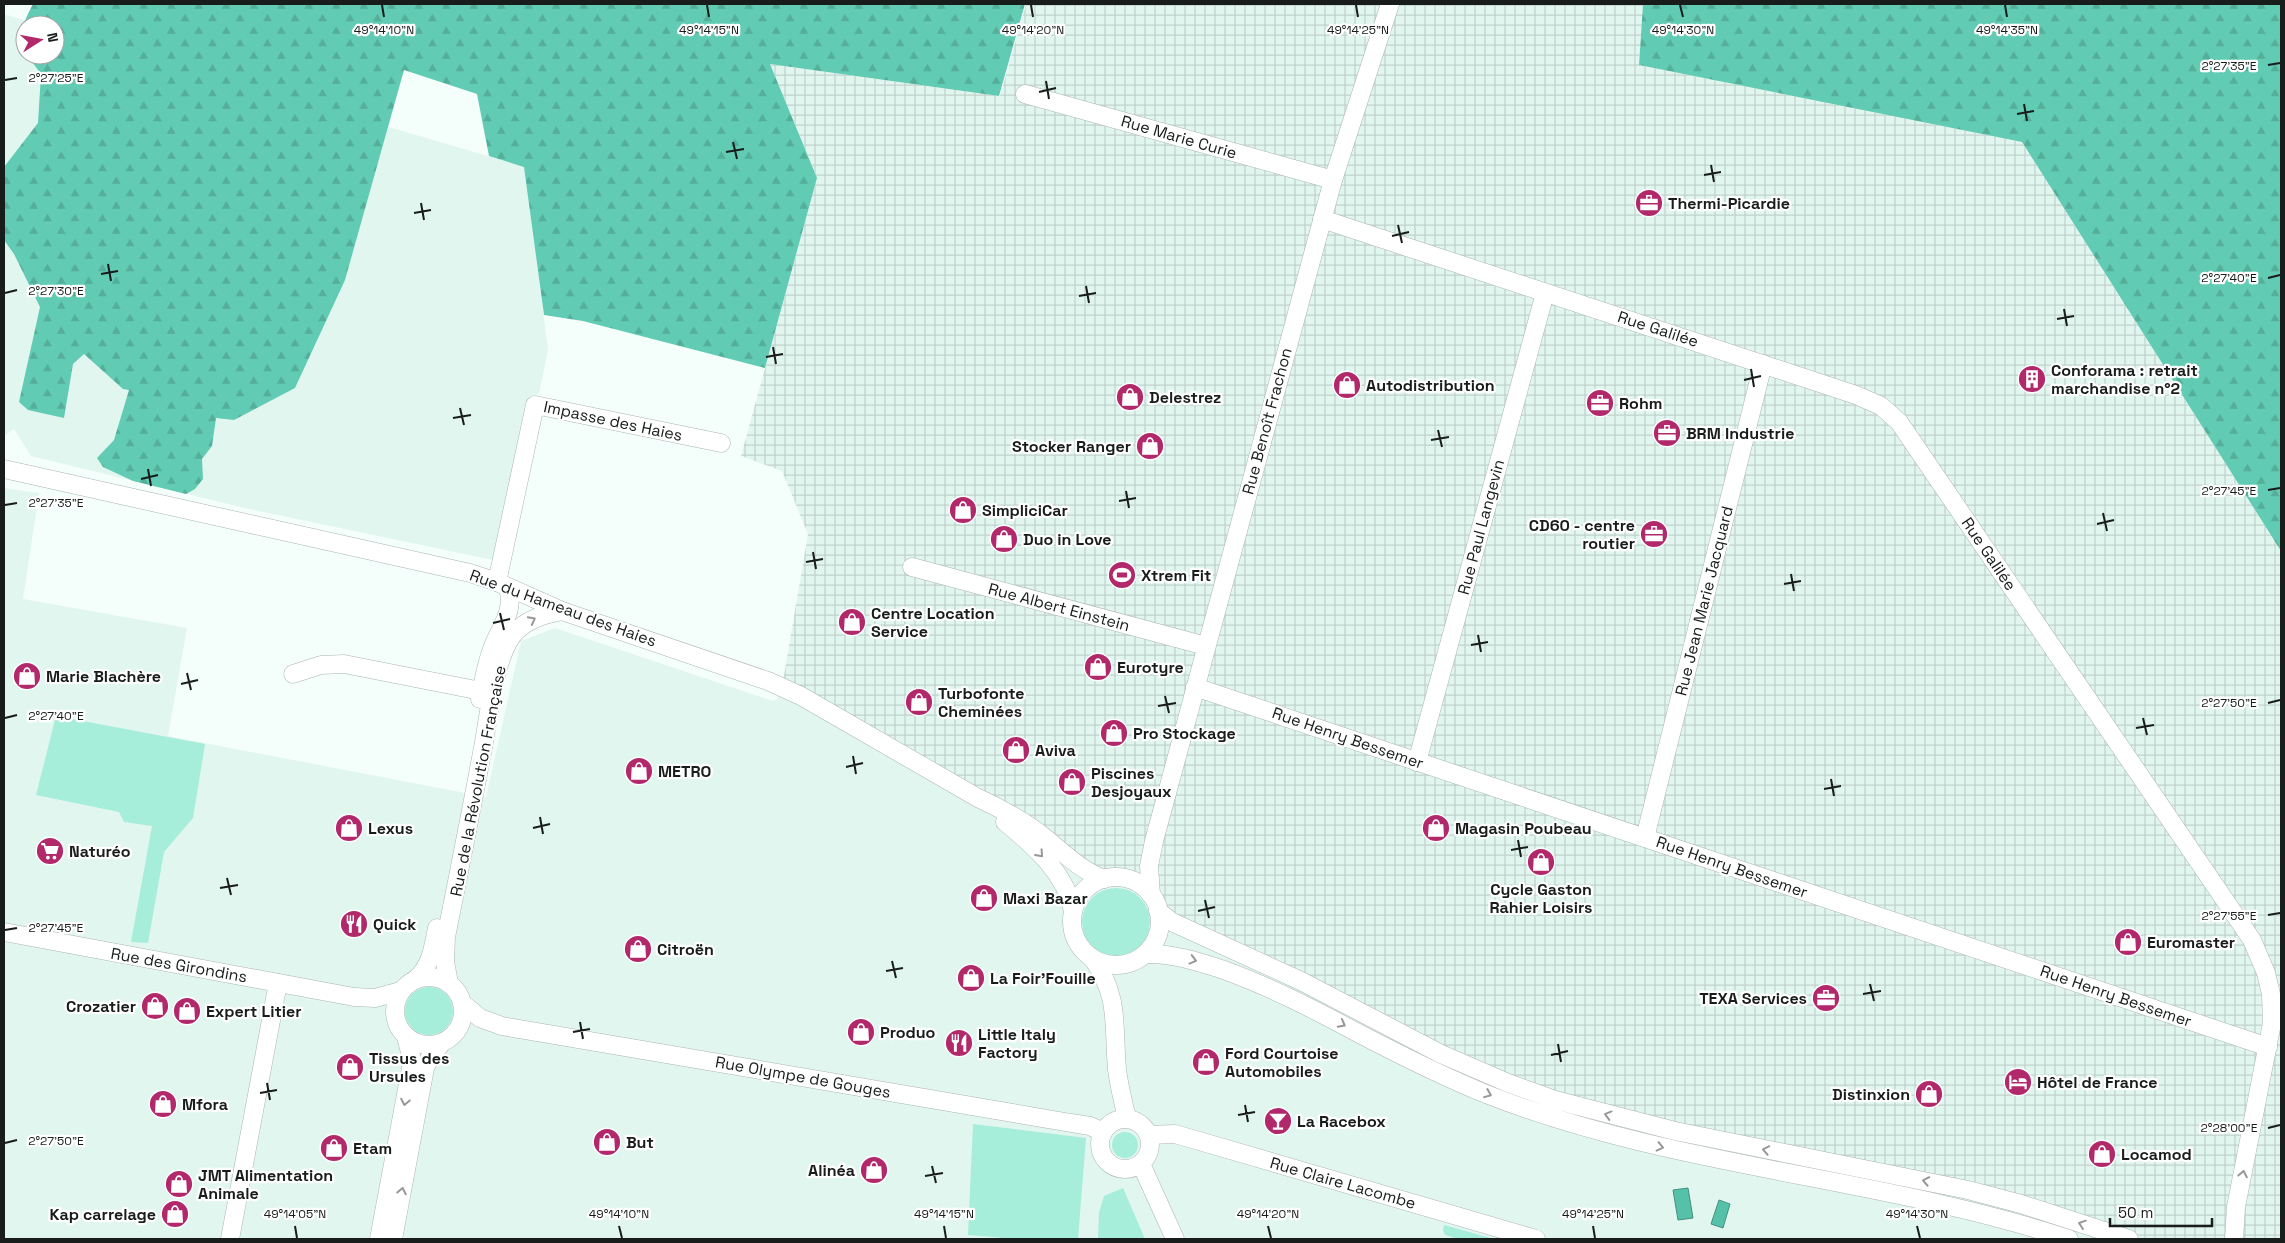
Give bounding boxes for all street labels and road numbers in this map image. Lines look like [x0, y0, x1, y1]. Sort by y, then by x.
street label: Rue Marie Curie [1119, 110, 1239, 164]
street label: Rue Galilée [1615, 306, 1701, 352]
street label: Rue Benoît Frachon [1237, 345, 1297, 497]
street label: Impasse des Haies [542, 396, 684, 446]
street label: Rue Paul Langevin [1453, 457, 1509, 597]
street label: Rue Jean Marie Jacquard [1670, 504, 1738, 698]
street label: Rue Galilée [1957, 513, 2021, 595]
street label: Rue du Hameau des Haies [467, 564, 659, 652]
street label: Rue Albert Einstein [986, 578, 1132, 636]
street label: Rue de la Révolution Française [445, 664, 511, 898]
street label: Rue Henry Bessemer [1269, 702, 1427, 774]
street label: Rue Henry Bessemer [1653, 831, 1811, 903]
street label: Rue des Girondins [109, 943, 249, 987]
street label: Rue Henry Bessemer [2037, 960, 2195, 1032]
street label: Rue Olympe de Gouges [714, 1051, 892, 1103]
street label: Rue Claire Lacombe [1268, 1152, 1418, 1214]

